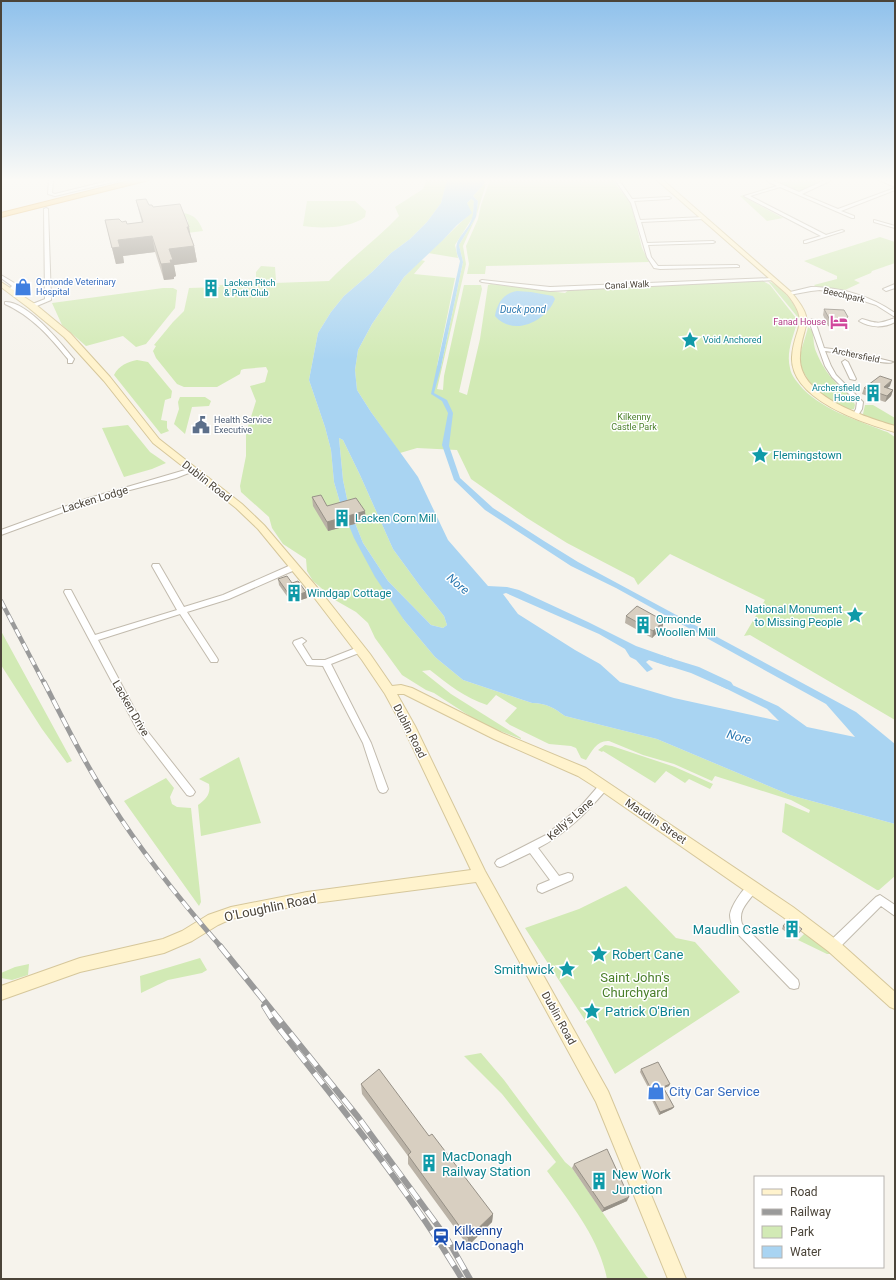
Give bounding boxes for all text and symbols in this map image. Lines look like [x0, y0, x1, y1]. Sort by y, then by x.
shop icon: Ormonde Veterinary Hospital [13, 277, 33, 297]
place label: Ormonde Veterinary Hospital [36, 277, 117, 297]
building icon: Lacken Pitch & Putt Club [201, 278, 221, 298]
place label: Lacken Pitch & Putt Club [224, 278, 275, 298]
street label: Canal Walk [605, 279, 650, 291]
street label: Beechpark [822, 285, 866, 305]
water label: Duck pond [500, 304, 547, 315]
hotel icon: Fanad House [829, 312, 849, 332]
place label: Fanad House [773, 317, 826, 327]
place icon: Void Anchored [680, 330, 700, 350]
place label: Void Anchored [703, 335, 762, 345]
street label: Archersfield [831, 345, 881, 365]
place label: Archersfield House [812, 383, 860, 403]
building icon: Archersfield House [863, 383, 883, 403]
park label: Kilkenny Castle Park [611, 412, 657, 432]
public building icon: Health Service Executive [191, 415, 211, 435]
place label: Health Service Executive [214, 415, 272, 435]
place icon: Flemingstown [750, 445, 770, 465]
place label: Flemingstown [773, 449, 842, 462]
street label: Dublin Road [179, 458, 234, 505]
street label: Lacken Lodge [61, 483, 130, 516]
building icon: Lacken Corn Mill [332, 508, 352, 528]
place label: Lacken Corn Mill [355, 512, 436, 525]
water label: Nore [444, 571, 472, 597]
building icon: Windgap Cottage [284, 583, 304, 603]
place label: Windgap Cottage [307, 587, 392, 600]
place label: National Monument to Missing People [745, 603, 842, 629]
place icon: National Monument to Missing People [845, 605, 865, 625]
place label: Ormonde Woollen Mill [656, 613, 716, 639]
building icon: Ormonde Woollen Mill [633, 615, 653, 635]
street label: Lacken Drive [109, 678, 152, 739]
street label: Dublin Road [390, 702, 429, 760]
water label: Nore [725, 727, 753, 747]
street label: Kelly's Lane [545, 796, 596, 843]
street label: Maudlin Street [623, 796, 689, 847]
street label: O'Loughlin Road [223, 890, 318, 925]
building icon: Maudlin Castle [782, 919, 802, 939]
place label: Maudlin Castle [693, 922, 779, 937]
place icon: Robert Cane [589, 944, 609, 964]
place label: Robert Cane [612, 947, 684, 962]
place icon: Smithwick [557, 959, 577, 979]
place label: Smithwick [494, 962, 554, 977]
park label: Saint John's Churchyard [600, 970, 670, 1000]
street label: Dublin Road [539, 989, 579, 1047]
place icon: Patrick O'Brien [582, 1001, 602, 1021]
place label: Patrick O'Brien [605, 1004, 690, 1019]
shop icon: City Car Service [646, 1081, 666, 1101]
place label: City Car Service [669, 1084, 760, 1099]
place label: MacDonagh Railway Station [442, 1149, 531, 1179]
building icon: MacDonagh Railway Station [419, 1153, 439, 1173]
place label: New Work Junction [612, 1167, 671, 1197]
building icon: New Work Junction [589, 1171, 609, 1191]
legend [754, 1176, 884, 1268]
text: Road [790, 1185, 818, 1199]
text: Railway [790, 1205, 831, 1219]
place label: Kilkenny MacDonagh [454, 1223, 524, 1253]
text: Park [790, 1225, 815, 1239]
station icon: Kilkenny MacDonagh [431, 1227, 451, 1247]
text: Water [790, 1245, 821, 1259]

